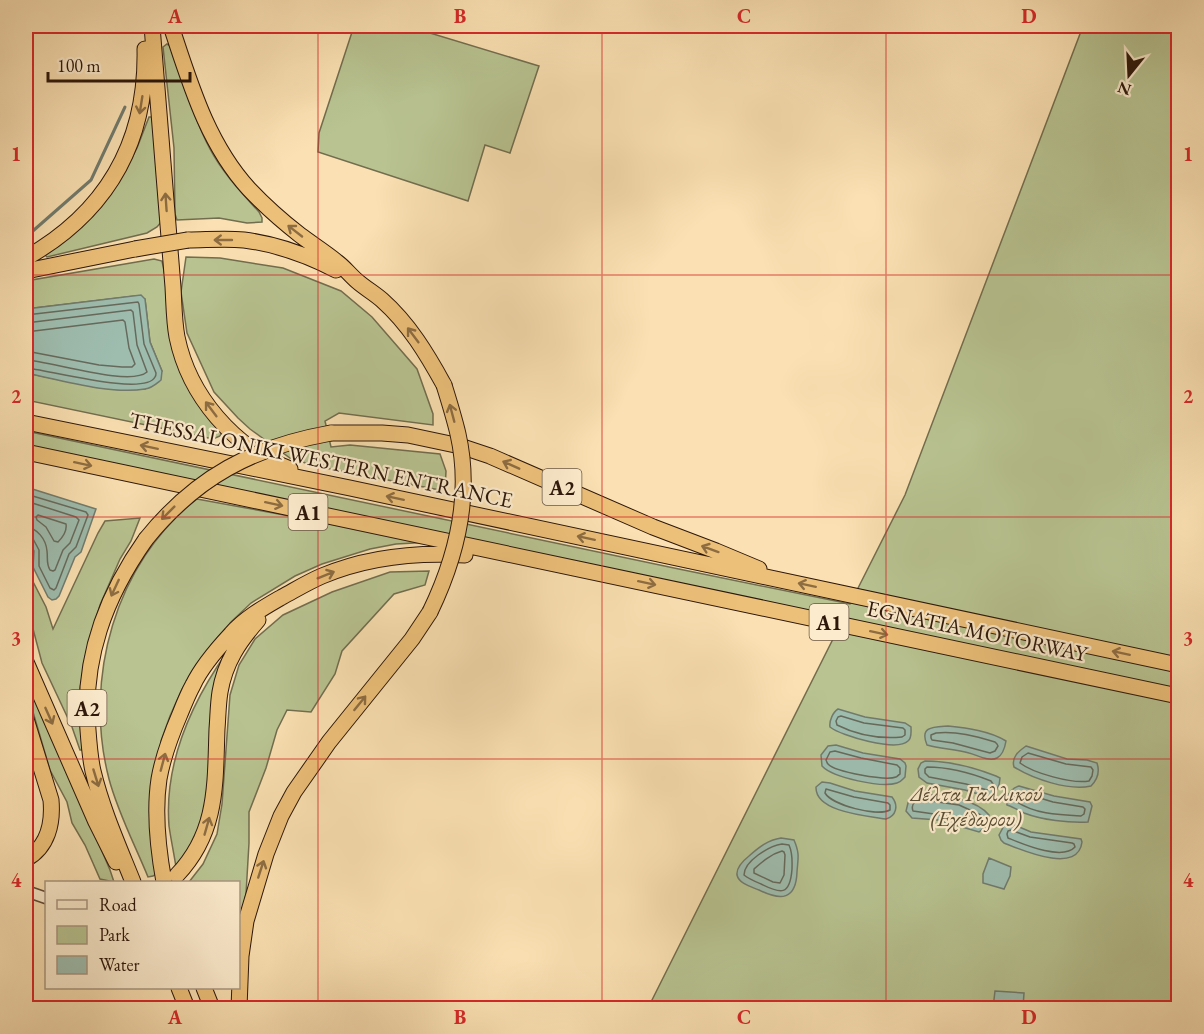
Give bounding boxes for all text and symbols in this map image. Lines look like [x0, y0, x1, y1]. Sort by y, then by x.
text: A [167, 3, 183, 29]
text: B [454, 3, 466, 29]
text: C [737, 3, 751, 29]
text: D [1021, 3, 1037, 29]
scale bar [48, 45, 190, 83]
north arrow [1099, 45, 1159, 105]
text: 100 m [57, 54, 101, 77]
text: N [1115, 77, 1134, 101]
one-way arrow [136, 94, 147, 114]
text: 1 [11, 141, 21, 167]
text: 1 [1183, 141, 1193, 167]
one-way arrow [160, 192, 171, 212]
one-way arrow [288, 225, 304, 238]
one-way arrow [213, 234, 233, 246]
one-way arrow [407, 328, 419, 344]
text: 2 [11, 383, 22, 409]
text: 2 [1183, 383, 1194, 409]
one-way arrow [205, 401, 218, 417]
one-way arrow [446, 404, 457, 423]
street label: THESSALONIKI WESTERN ENTRANCE [127, 405, 515, 515]
one-way arrow [139, 441, 159, 452]
one-way arrow [72, 459, 92, 470]
one-way arrow [503, 459, 521, 470]
road number: Α2 [542, 469, 582, 505]
one-way arrow [386, 491, 405, 503]
road number: Α1 [288, 494, 328, 530]
one-way arrow [264, 499, 283, 511]
one-way arrow [161, 506, 176, 521]
one-way arrow [577, 532, 596, 543]
one-way arrow [701, 542, 720, 553]
one-way arrow [316, 569, 335, 580]
one-way arrow [637, 578, 656, 590]
one-way arrow [109, 579, 121, 597]
one-way arrow [797, 579, 816, 591]
street label: EGNATIA MOTORWAY [864, 593, 1091, 669]
road number: Α1 [810, 604, 848, 640]
text: 3 [11, 625, 21, 651]
text: 3 [1183, 625, 1193, 651]
one-way arrow [868, 628, 888, 639]
one-way arrow [1112, 647, 1132, 658]
road number: Α2 [68, 690, 106, 726]
one-way arrow [354, 695, 367, 711]
one-way arrow [44, 706, 55, 725]
one-way arrow [158, 753, 169, 772]
one-way arrow [91, 768, 102, 787]
park label: Δέλτα Γαλλικού (Εχέδωρου) [909, 779, 1043, 833]
one-way arrow [202, 817, 213, 836]
one-way arrow [256, 860, 267, 879]
text: 4 [11, 867, 22, 893]
text: 4 [1183, 867, 1194, 893]
legend [45, 881, 240, 989]
text: Road [99, 893, 138, 916]
text: Park [99, 923, 130, 946]
text: Water [99, 953, 140, 976]
text: A [167, 1004, 183, 1030]
text: B [454, 1004, 466, 1030]
text: C [737, 1004, 751, 1030]
text: D [1021, 1004, 1037, 1030]

